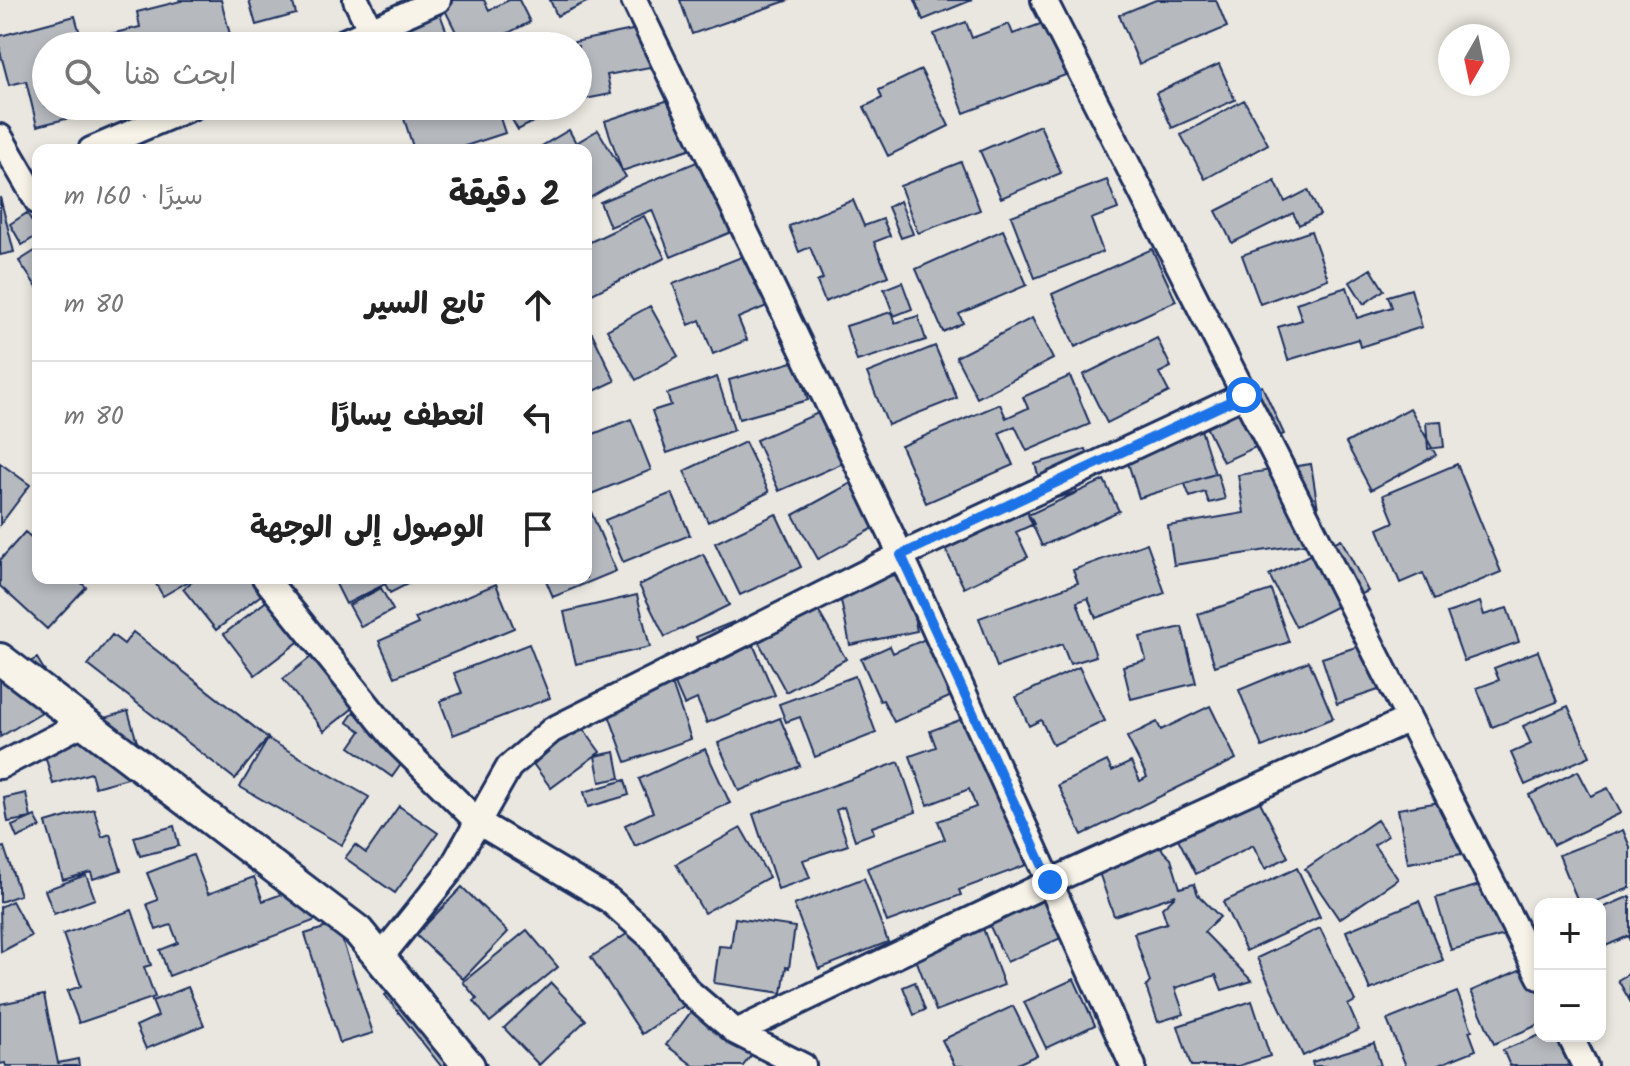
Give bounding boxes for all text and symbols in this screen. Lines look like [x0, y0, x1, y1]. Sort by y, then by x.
north arrow [1438, 24, 1510, 96]
search box [32, 32, 592, 120]
text: ابحث هنا [124, 52, 236, 100]
icon: search [60, 54, 104, 98]
text: 2 دقيقة [449, 169, 560, 223]
text: سيرًا · 160 m [64, 176, 203, 218]
text: تابع السير [366, 281, 484, 329]
icon: ahead [516, 283, 560, 327]
text: 80 m [64, 284, 124, 326]
route start [1226, 377, 1262, 413]
text: انعطف يسارًا [331, 393, 484, 441]
icon: left [516, 395, 560, 439]
text: 80 m [64, 396, 124, 438]
text: الوصول إلى الوجهة [250, 505, 484, 553]
icon: arrive [516, 507, 560, 551]
route end [1032, 864, 1068, 900]
map controls [1534, 898, 1606, 1042]
button: + [1534, 898, 1606, 970]
button: − [1534, 970, 1606, 1042]

